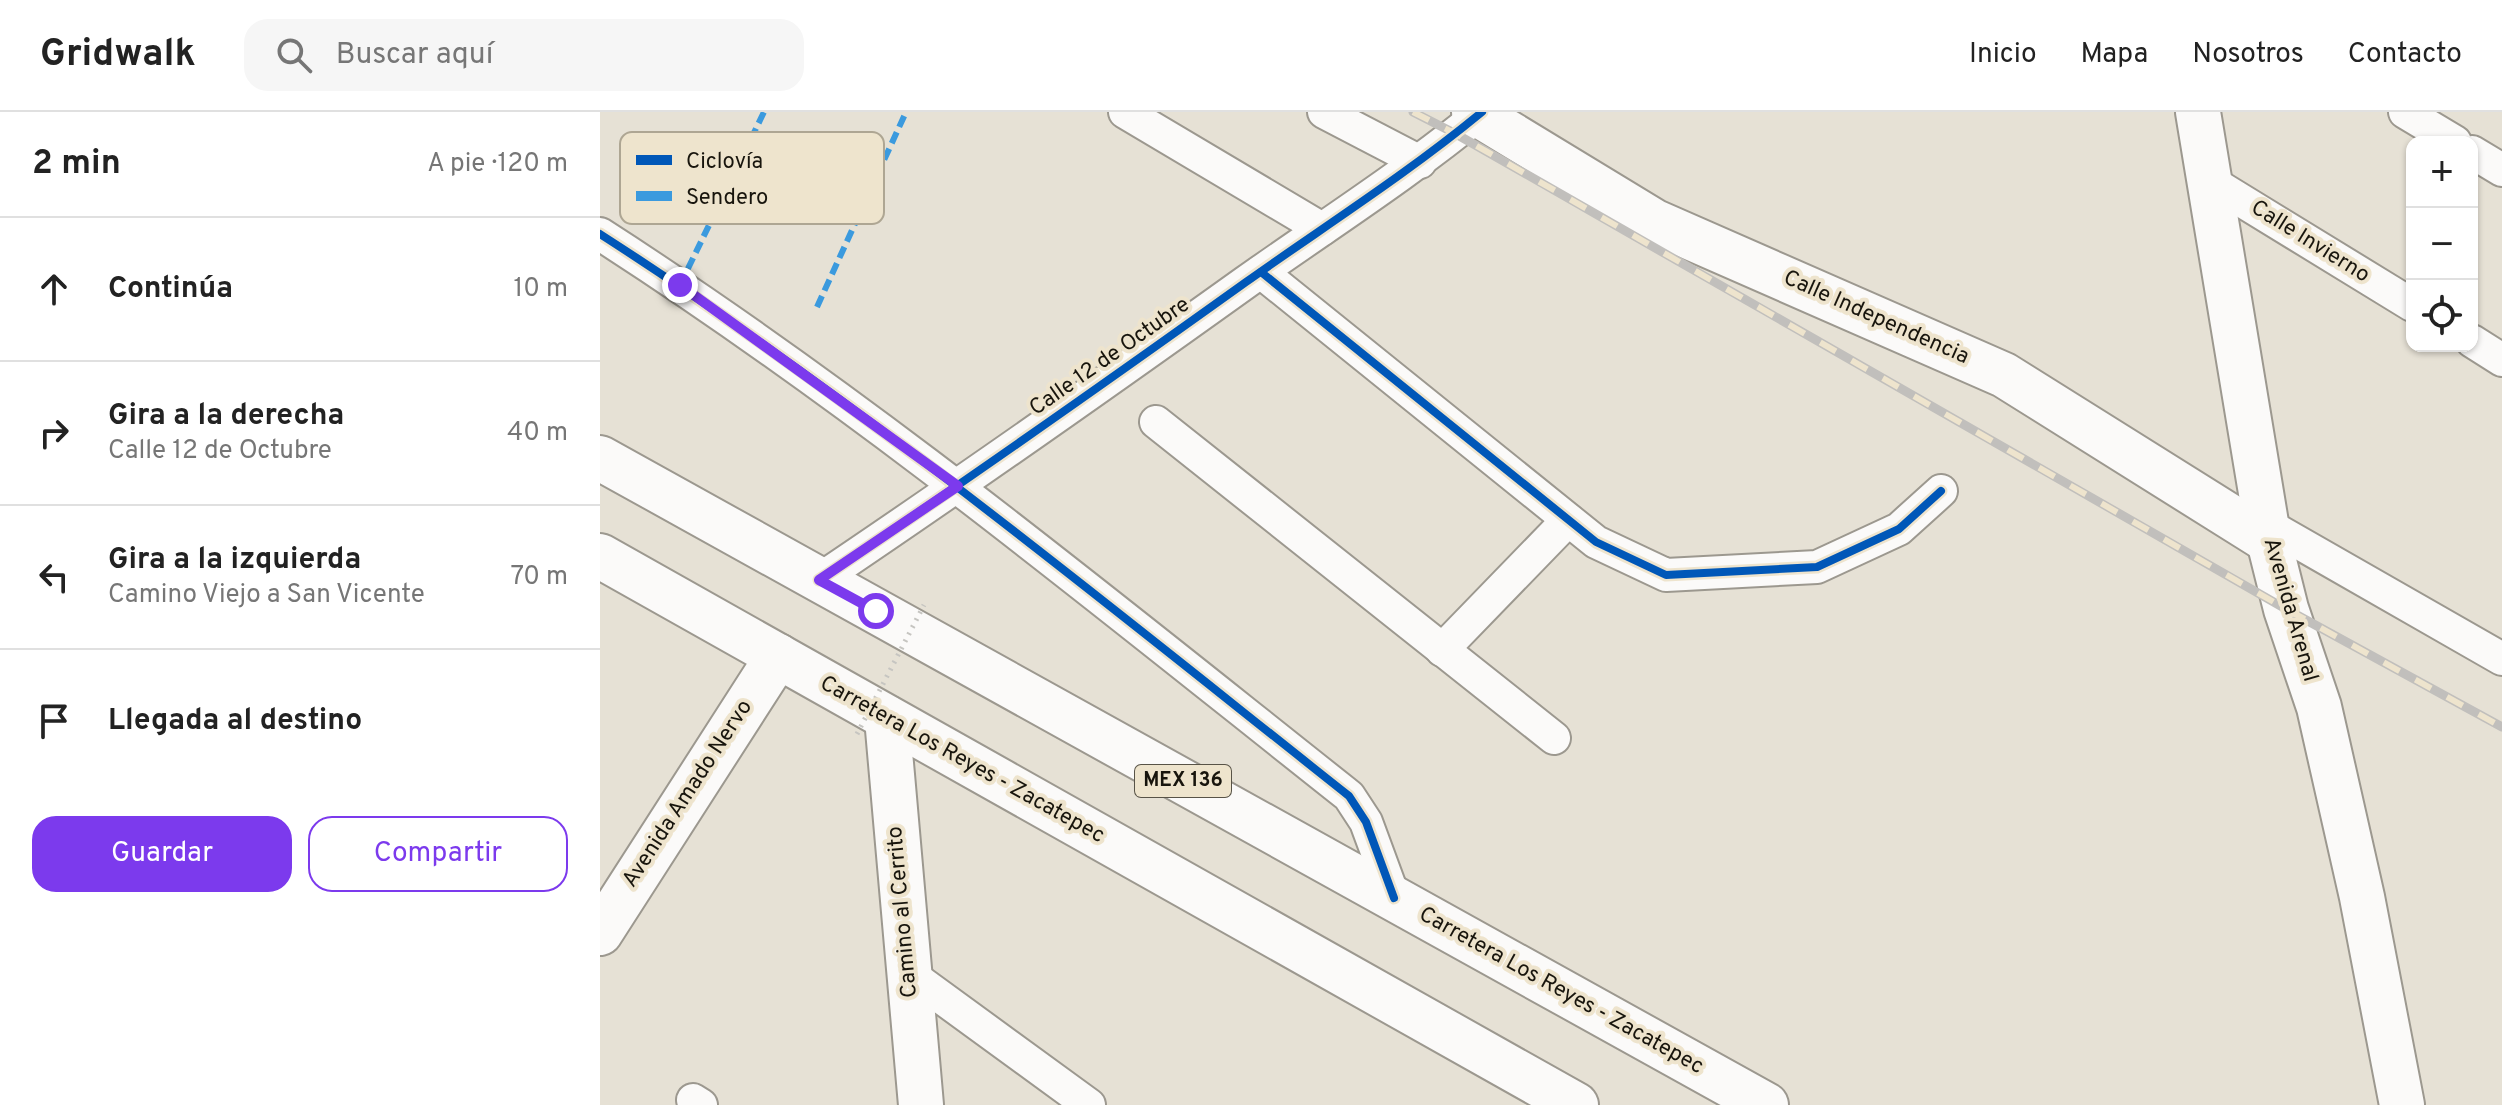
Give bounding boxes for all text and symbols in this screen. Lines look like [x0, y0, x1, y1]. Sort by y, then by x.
search box [244, 19, 804, 91]
text: Gridwalk [40, 31, 196, 80]
icon: search [272, 33, 316, 77]
text: Buscar aquí [336, 37, 493, 74]
text: Inicio [1969, 37, 2037, 73]
text: Mapa [2081, 37, 2148, 73]
text: Nosotros [2192, 37, 2304, 73]
text: Contacto [2348, 37, 2462, 73]
legend [620, 132, 884, 224]
map controls [2406, 136, 2478, 352]
button: + [2406, 136, 2478, 208]
text: 2 min [32, 143, 121, 186]
text: A pie · 120 m [427, 148, 568, 181]
text: Ciclovía [686, 149, 763, 176]
text: Sendero [686, 185, 768, 212]
street label: Calle Invierno [2246, 195, 2374, 289]
button: − [2406, 208, 2478, 280]
street label: Calle Independencia [1779, 265, 1973, 371]
icon: ahead [32, 267, 76, 311]
route end [662, 267, 698, 303]
text: Continúa [108, 271, 233, 308]
text: 10 m [513, 273, 568, 306]
button: locate [2406, 280, 2478, 352]
street label: Calle 12 de Octubre [1025, 292, 1195, 422]
text: Gira a la derecha [108, 398, 344, 435]
icon: right [32, 411, 76, 455]
text: 40 m [507, 417, 568, 450]
text: Calle 12 de Octubre [108, 435, 332, 468]
street label: Avenida Arenal [2257, 535, 2323, 685]
text: Gira a la izquierda [108, 542, 361, 579]
icon: left [32, 555, 76, 599]
text: 70 m [510, 561, 568, 594]
text: Camino Viejo a San Vicente [108, 579, 425, 612]
route start [858, 593, 894, 629]
street label: Carretera Los Reyes - Zacatepec [815, 670, 1109, 850]
street label: Avenida Amado Nervo [617, 695, 759, 893]
icon: arrive [32, 699, 76, 743]
text: Llegada al destino [108, 703, 362, 740]
road number: MEX 136 [1135, 765, 1231, 797]
button: Guardar [32, 816, 292, 892]
button: Compartir [308, 816, 568, 892]
street label: Camino al Cerrito [882, 825, 924, 999]
street label: Carretera Los Reyes - Zacatepec [1414, 901, 1708, 1081]

